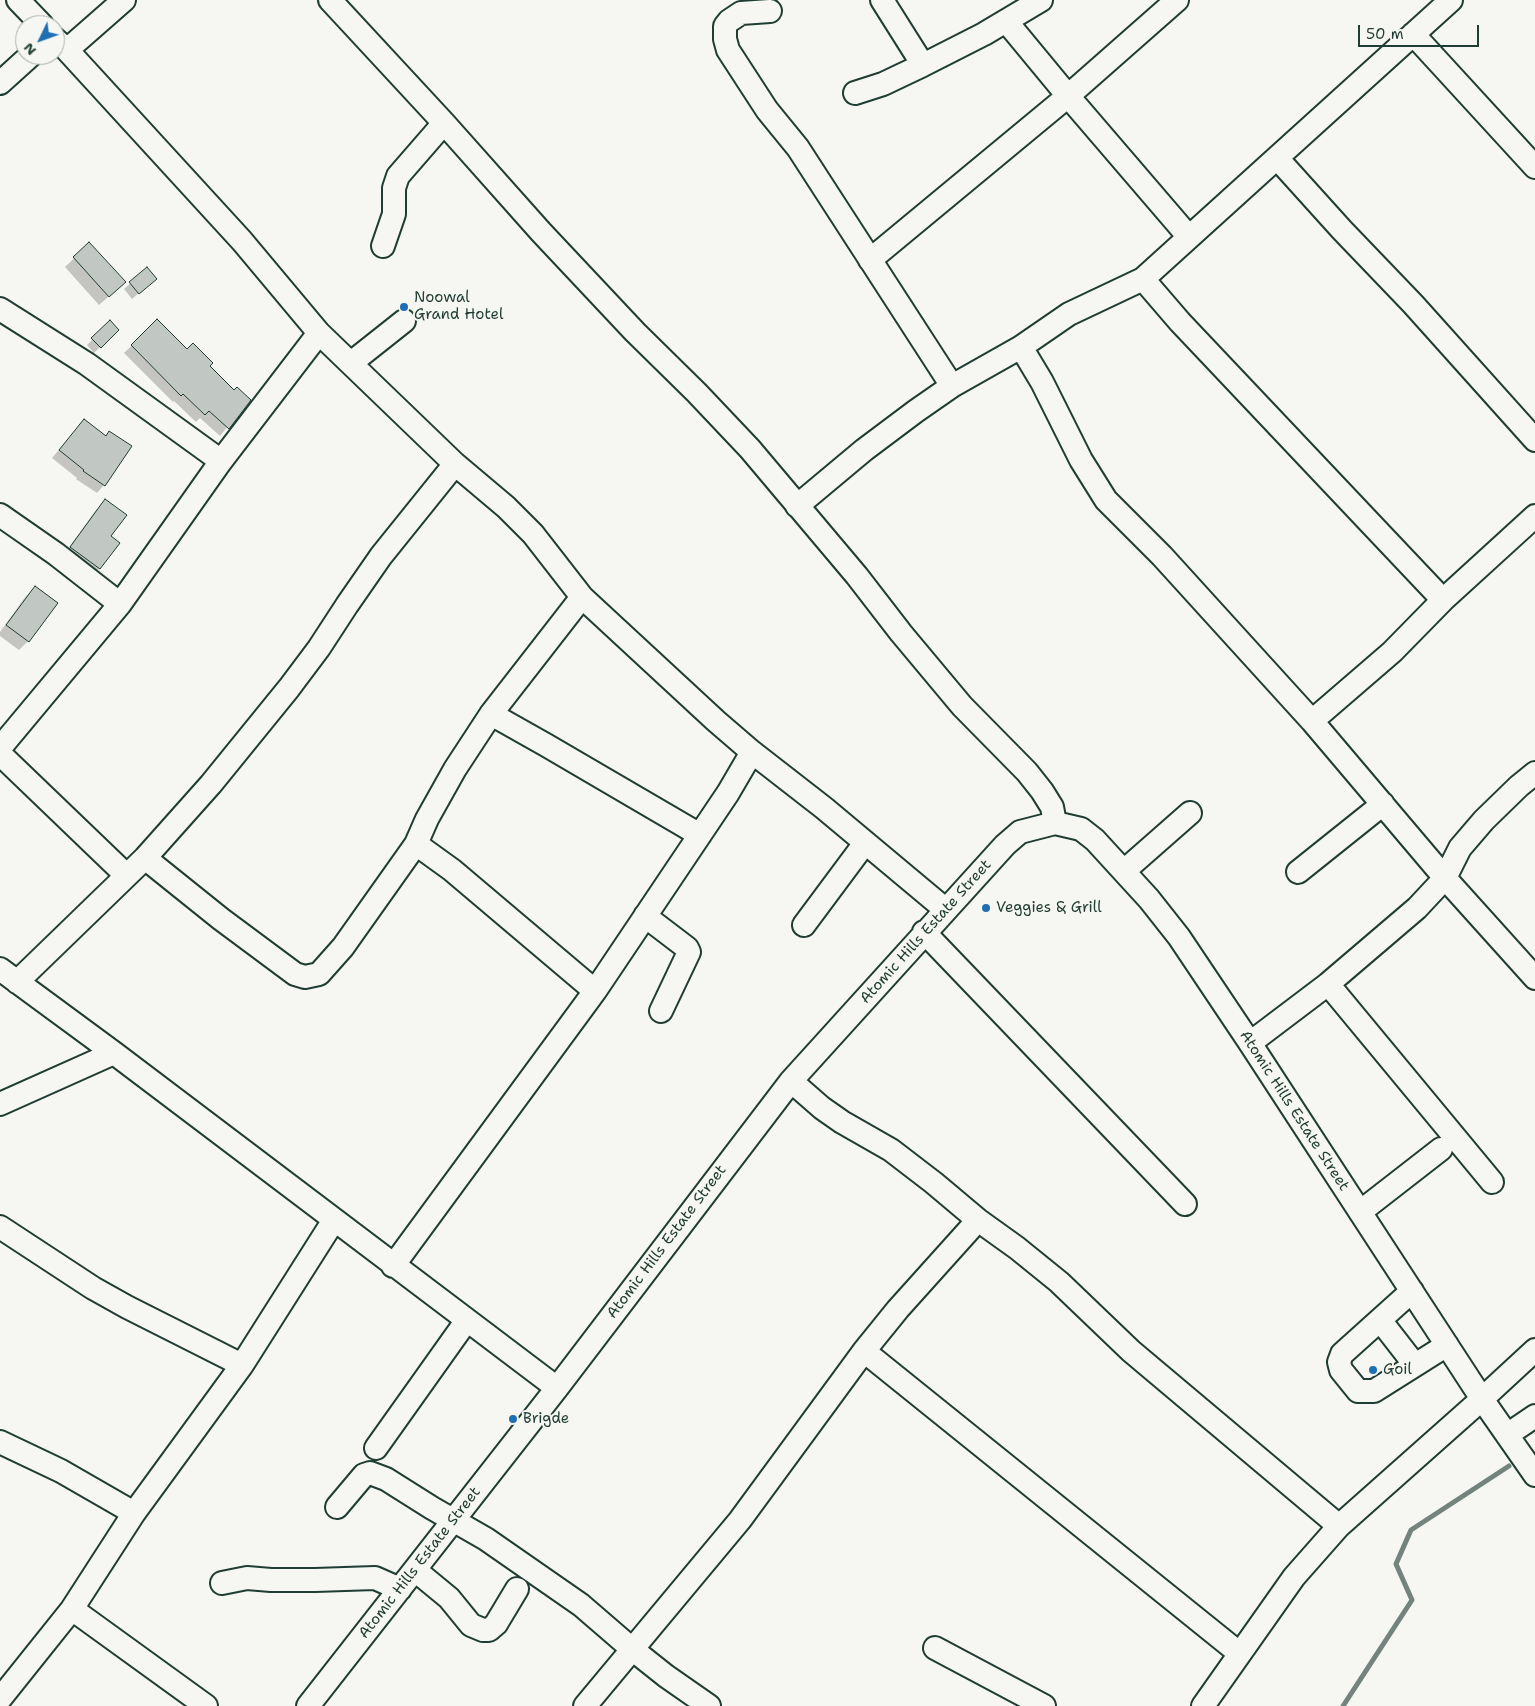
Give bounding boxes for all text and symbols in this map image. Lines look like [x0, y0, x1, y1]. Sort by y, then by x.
north arrow [15, 15, 65, 65]
scale bar [1360, 15, 1481, 47]
text: 50 m [1366, 24, 1404, 44]
text: N [19, 39, 40, 60]
place label: Noowal Grand Hotel [414, 289, 503, 324]
marker: Noowal Grand Hotel [398, 301, 410, 313]
street label: Atomic Hills Estate Street [857, 856, 995, 1008]
place label: Veggies & Grill [996, 899, 1102, 917]
marker: Veggies & Grill [980, 902, 992, 914]
street label: Atomic Hills Estate Street [1235, 1028, 1353, 1194]
street label: Atomic Hills Estate Street [603, 1162, 731, 1322]
place label: Goil [1383, 1361, 1412, 1379]
marker: Goil [1367, 1364, 1379, 1376]
place label: Brigde [523, 1410, 569, 1428]
marker: Brigde [507, 1413, 519, 1425]
street label: Atomic Hills Estate Street [355, 1484, 485, 1642]

